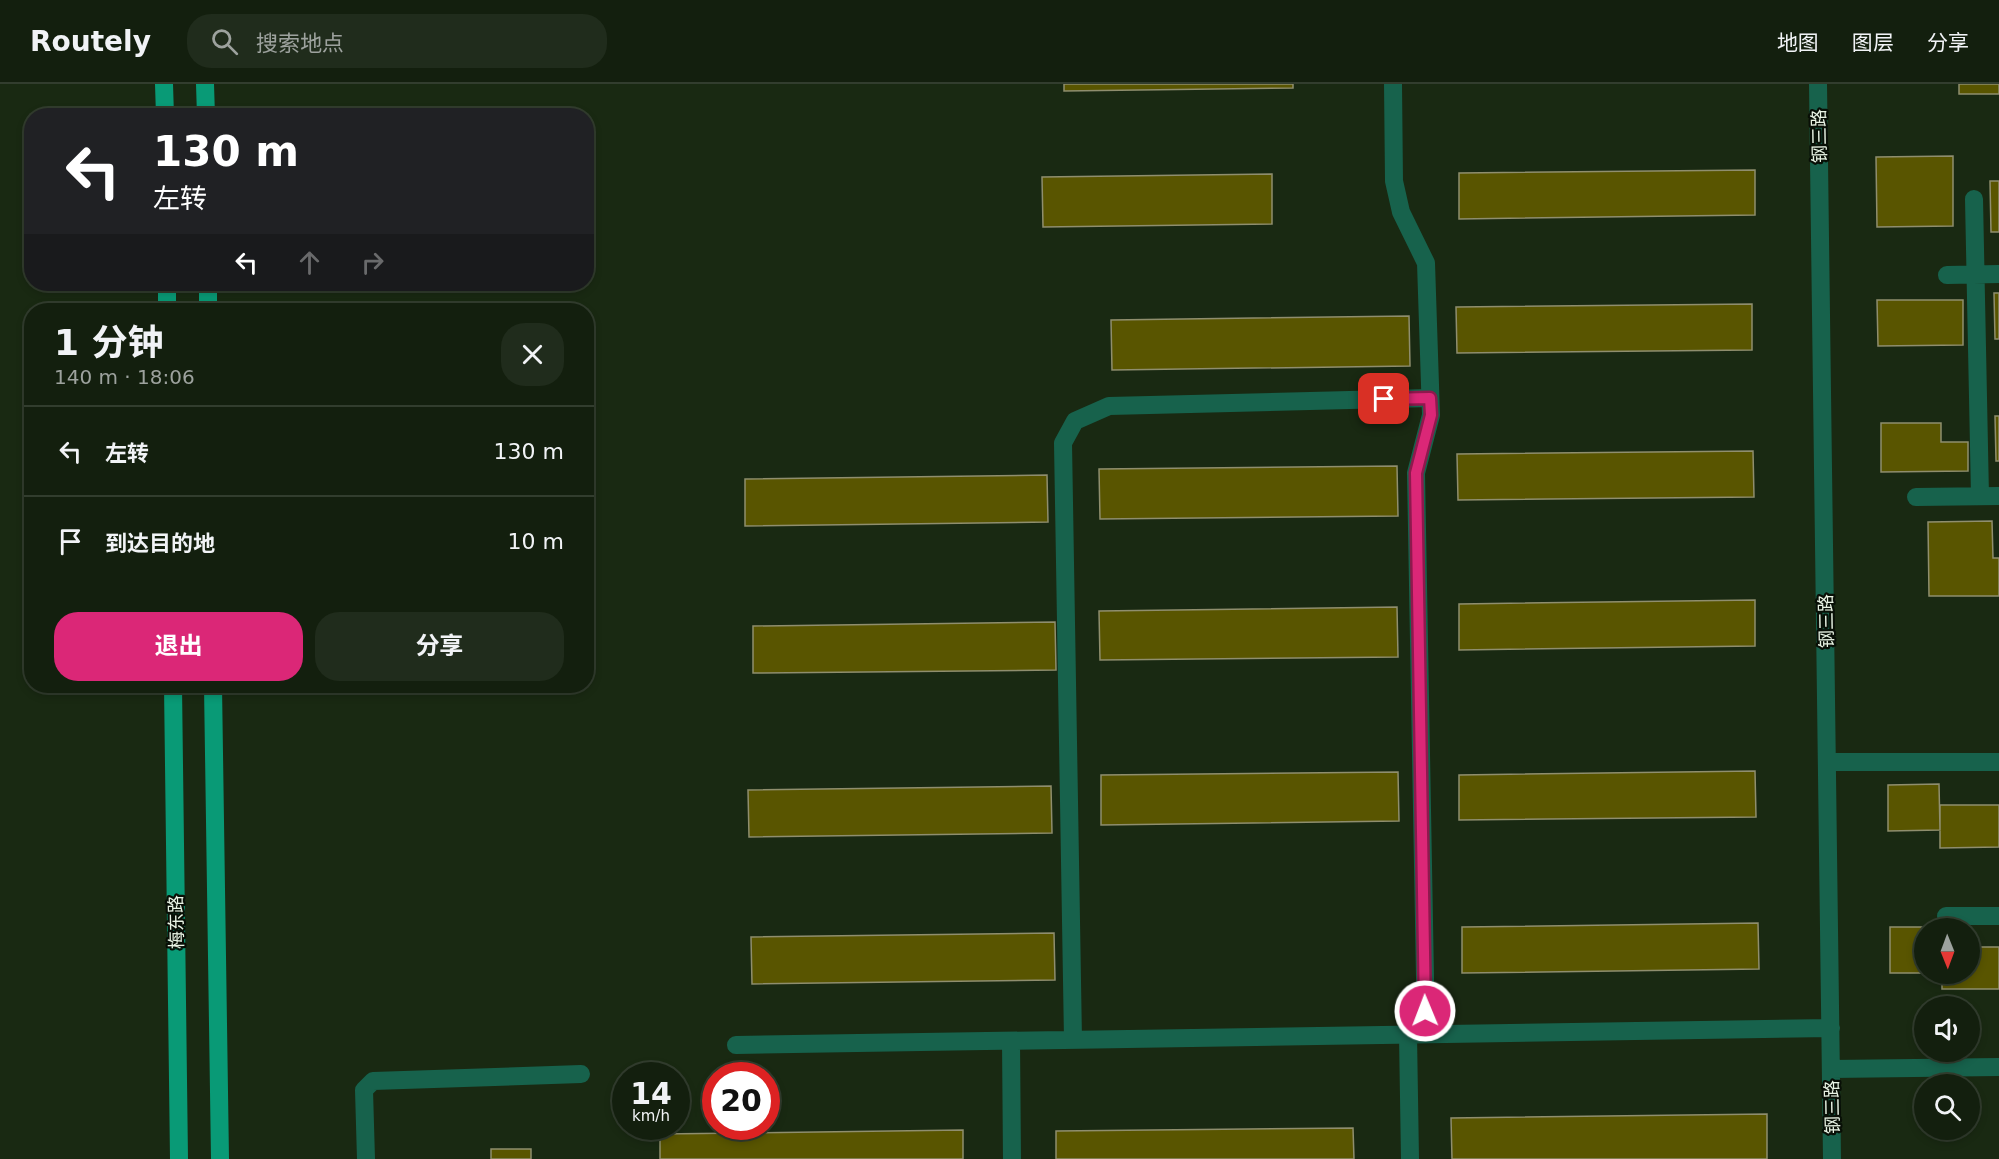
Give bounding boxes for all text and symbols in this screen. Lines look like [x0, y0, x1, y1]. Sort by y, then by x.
search box [187, 14, 607, 68]
text: Routely [30, 25, 151, 58]
icon: search [208, 25, 241, 58]
text: 搜索地点 [256, 31, 344, 56]
text: 地图 [1777, 31, 1819, 55]
text: 图层 [1852, 31, 1894, 55]
text: 分享 [1927, 31, 1969, 55]
street label: 钢三路 [1808, 109, 1830, 163]
text: 130 m [153, 127, 299, 176]
icon: left [54, 132, 132, 210]
text: 左转 [153, 183, 207, 214]
icon: left [230, 246, 263, 279]
icon: ahead [293, 246, 326, 279]
icon: right [356, 246, 389, 279]
text: 1 分钟 [54, 322, 164, 363]
button: close [501, 323, 564, 386]
text: 140 m · 18:06 [54, 365, 195, 389]
pin [1358, 373, 1409, 424]
icon: arrive [1367, 382, 1400, 415]
icon: left [54, 435, 87, 468]
text: 130 m [494, 439, 564, 464]
text: 左转 [105, 441, 149, 466]
icon: arrive [54, 525, 87, 558]
text: 10 m [508, 529, 564, 554]
text: 到达目的地 [105, 531, 215, 556]
street label: 钢三路 [1815, 594, 1837, 648]
button: 退出 [54, 612, 303, 681]
button: 分享 [315, 612, 564, 681]
street label: 梅东路 [165, 895, 187, 949]
north arrow [1914, 918, 1980, 984]
map controls [1914, 918, 1980, 1140]
position arrow [1393, 979, 1457, 1043]
button: sound [1914, 996, 1980, 1062]
speed limit sign: 20 [702, 1062, 780, 1140]
button: search [1914, 1074, 1980, 1140]
text: 14 [630, 1076, 672, 1111]
street label: 钢三路 [1821, 1080, 1843, 1134]
text: km/h [632, 1107, 670, 1125]

